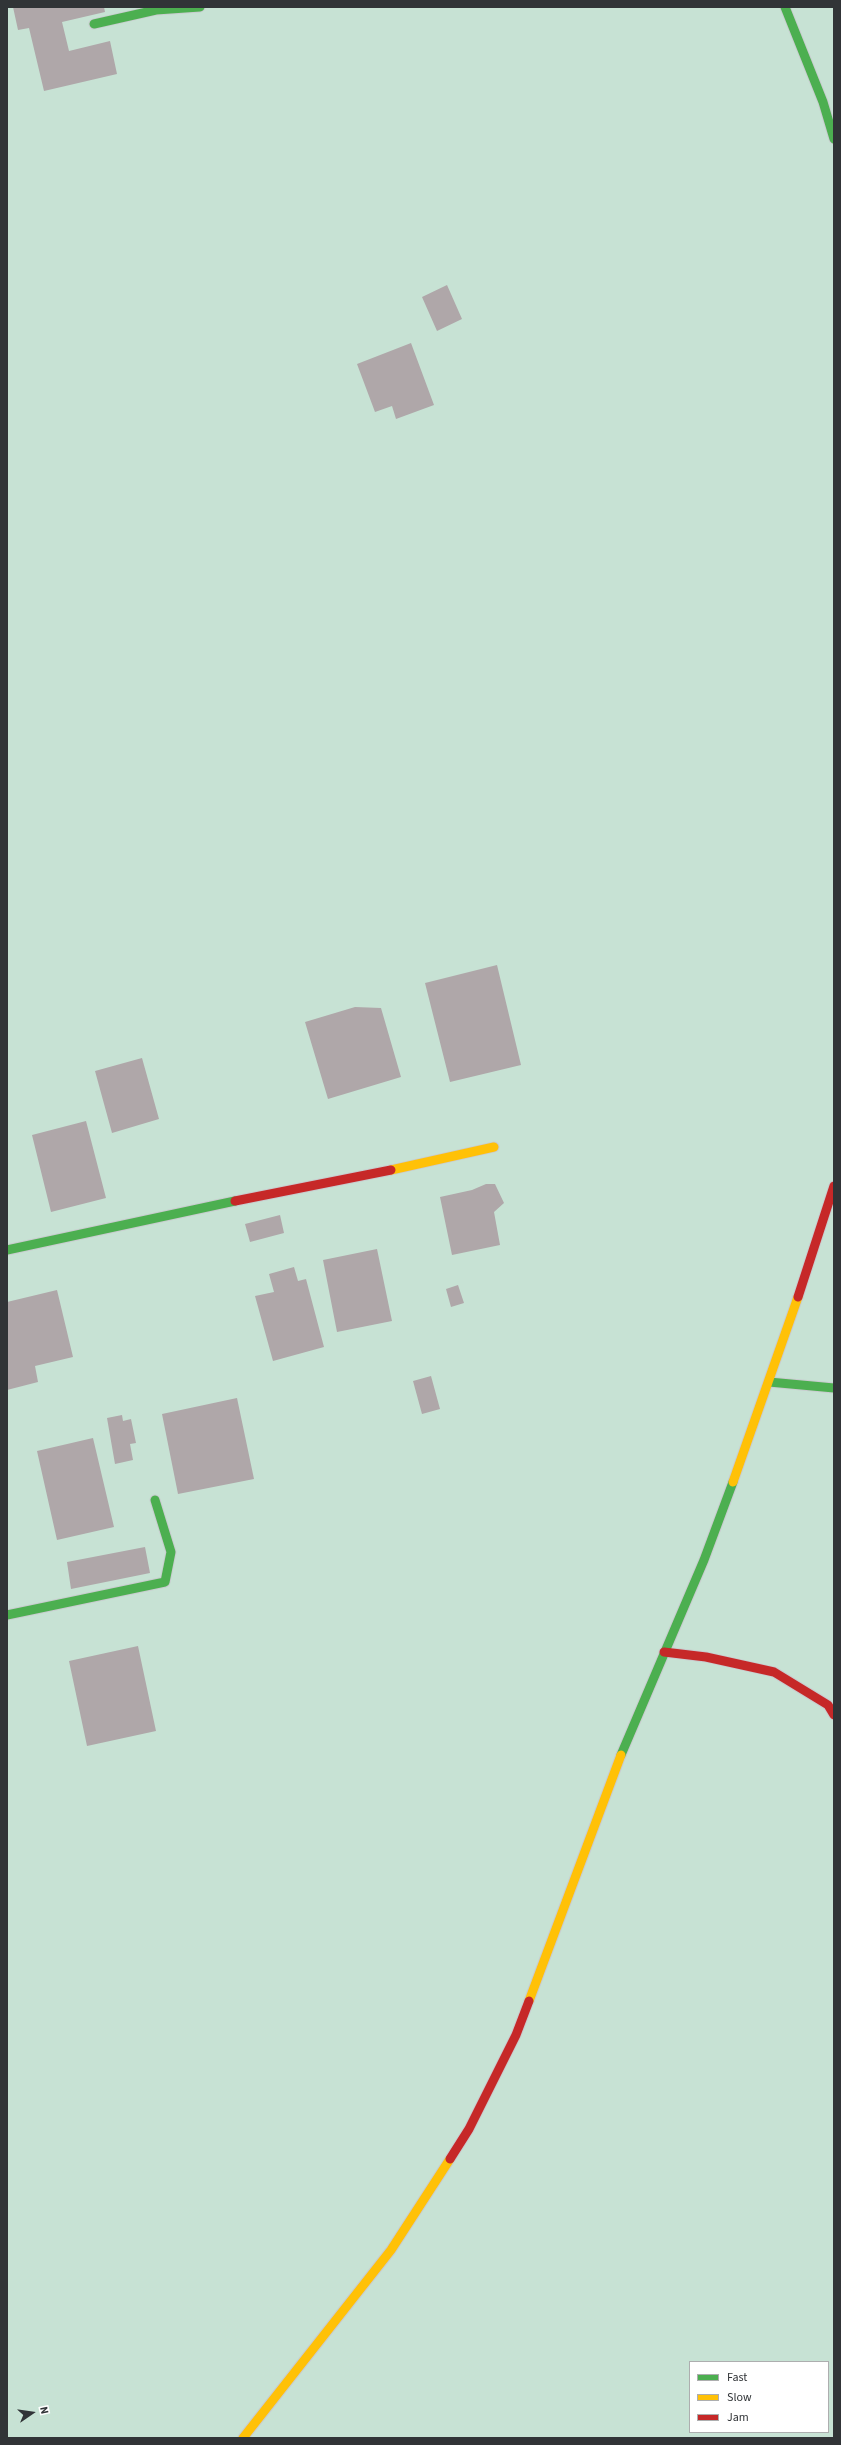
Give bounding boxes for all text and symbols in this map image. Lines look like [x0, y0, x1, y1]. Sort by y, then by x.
legend [689, 2361, 829, 2433]
text: Fast [727, 2369, 747, 2386]
text: Slow [727, 2389, 752, 2406]
north arrow [12, 2393, 52, 2433]
text: N [36, 2405, 52, 2415]
text: Jam [727, 2409, 749, 2426]

